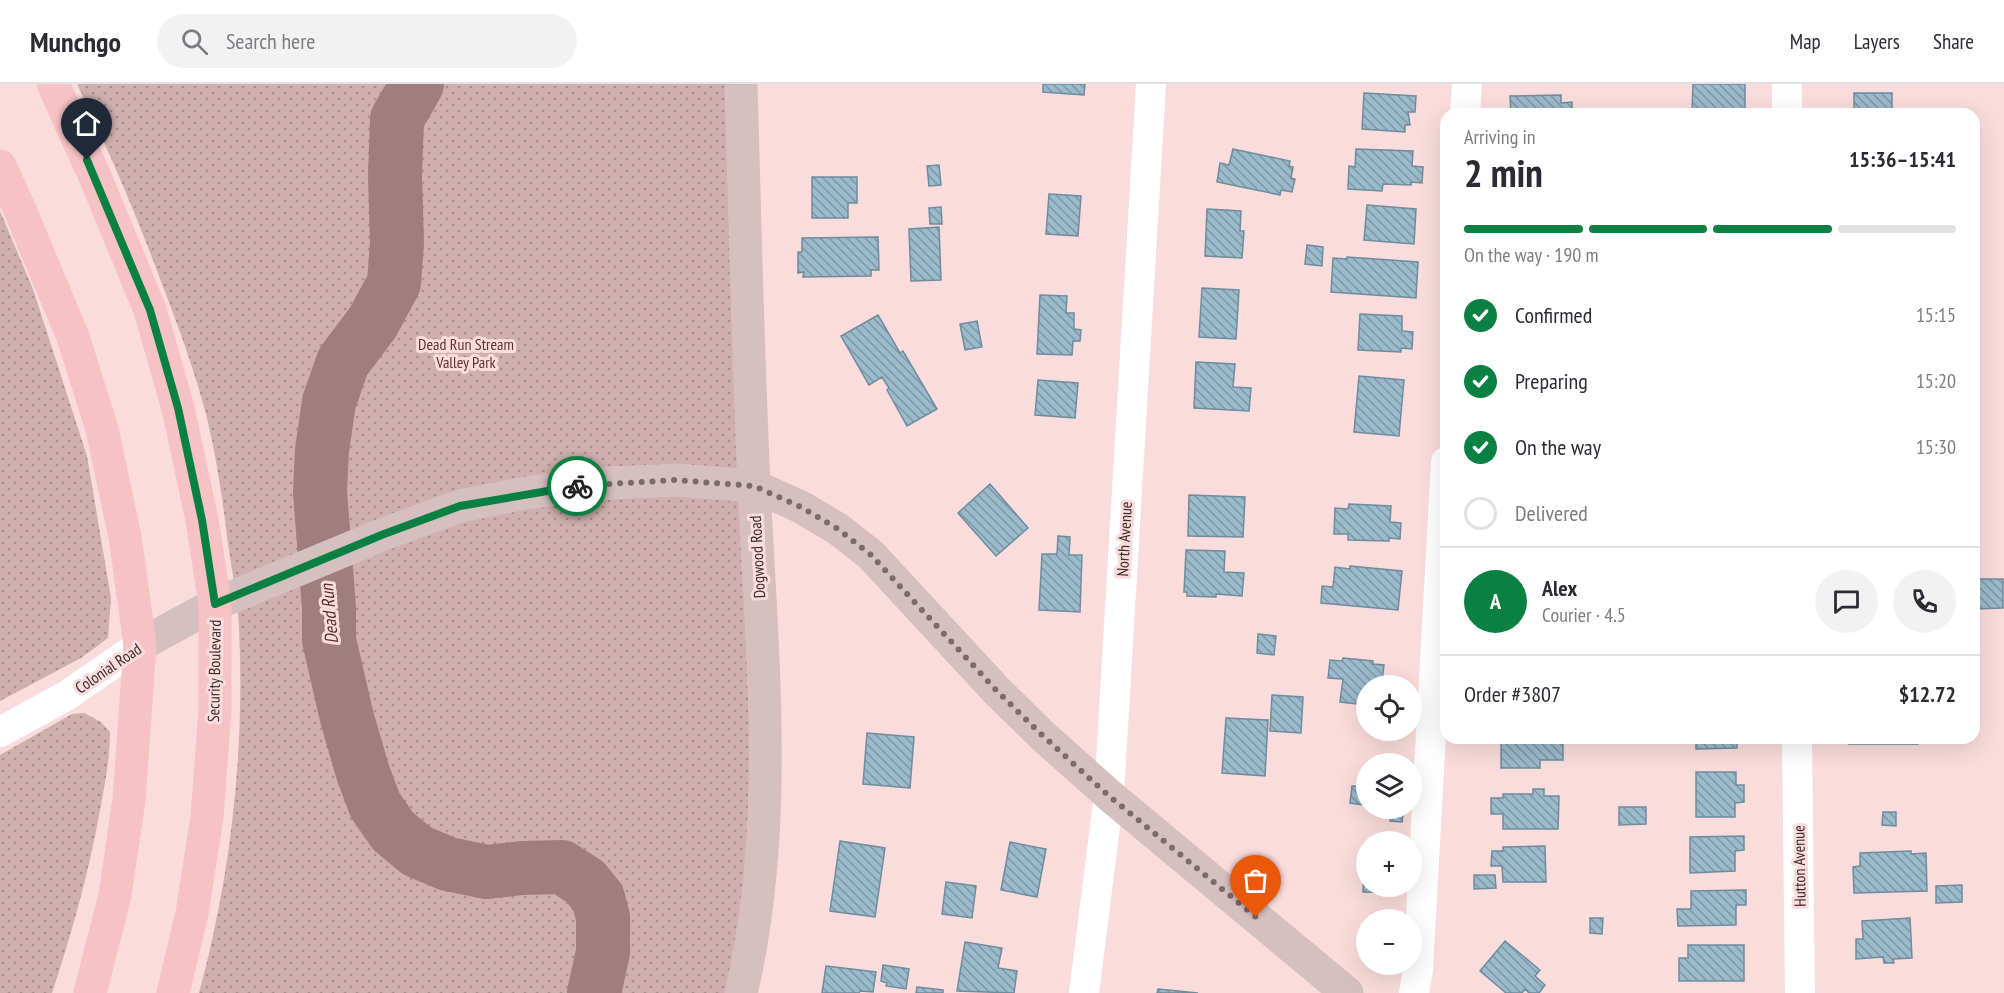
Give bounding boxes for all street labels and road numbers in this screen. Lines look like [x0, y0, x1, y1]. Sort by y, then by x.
street label: North Avenue [1112, 501, 1136, 577]
street label: Dogwood Road [745, 515, 769, 599]
street label: Security Boulevard [203, 620, 225, 722]
street label: Colonial Road [71, 638, 145, 697]
street label: Hutton Avenue [1788, 825, 1810, 907]

